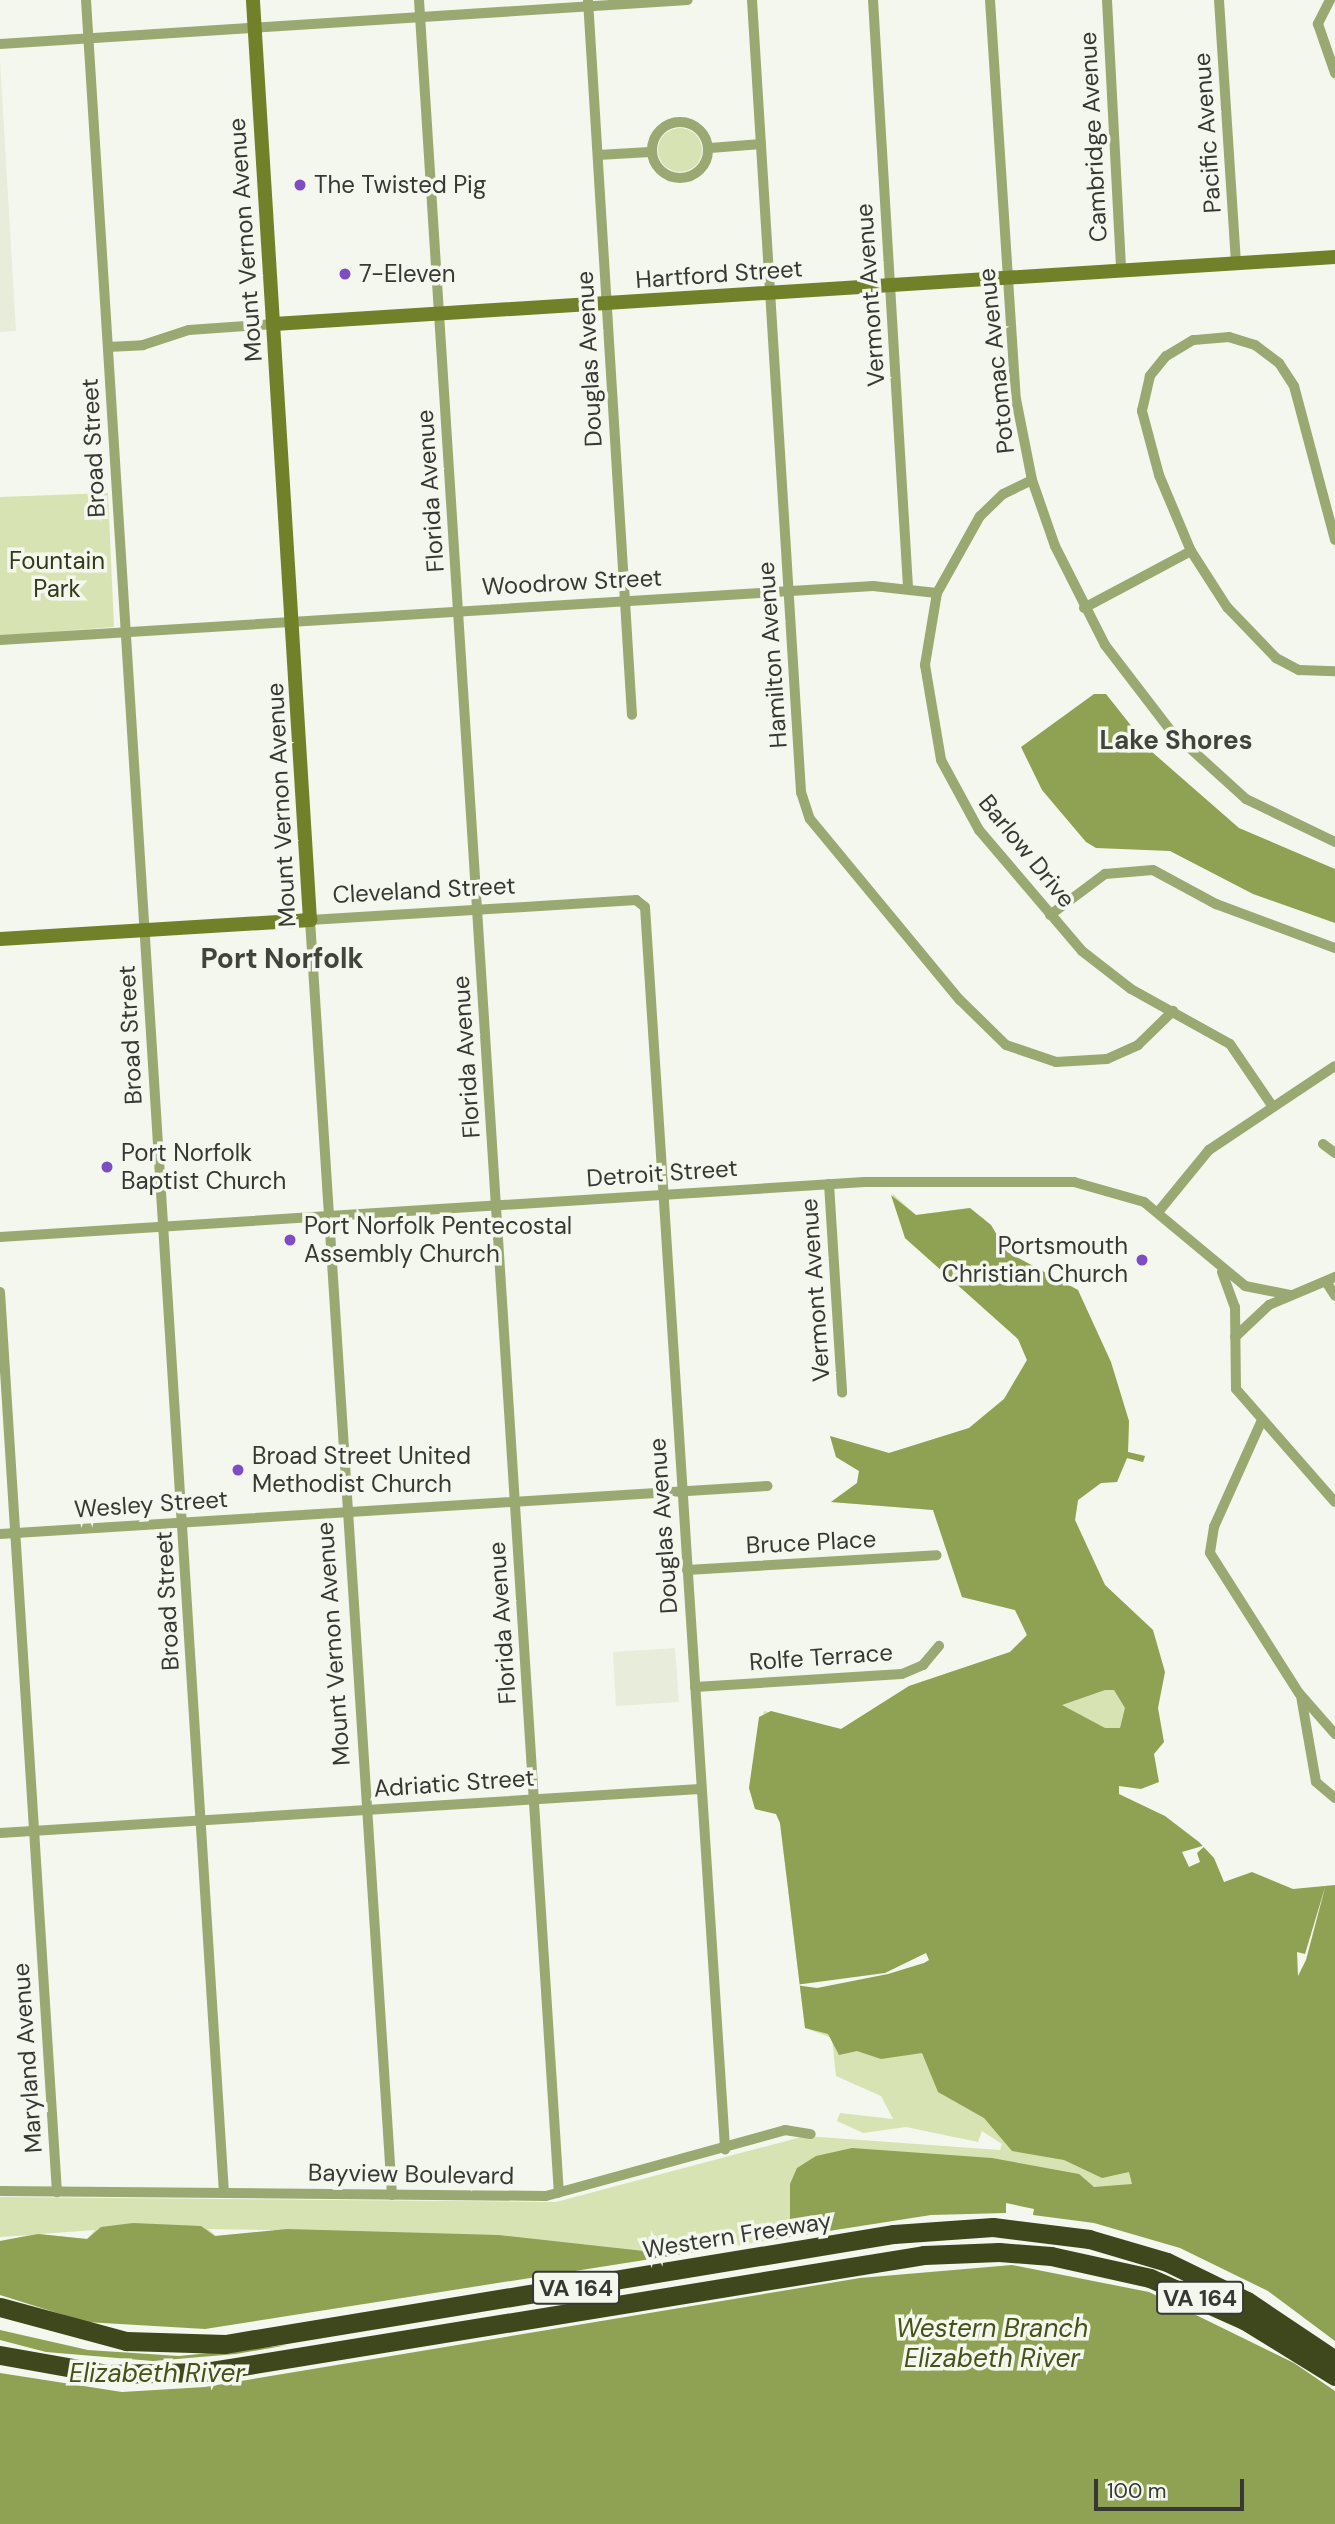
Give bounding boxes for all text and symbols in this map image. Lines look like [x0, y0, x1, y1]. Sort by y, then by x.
street label: Cambridge Avenue [1073, 31, 1113, 243]
street label: Pacific Avenue [1187, 52, 1227, 214]
street label: Mount Vernon Avenue [222, 117, 268, 363]
place label: The Twisted Pig [314, 171, 486, 199]
marker: The Twisted Pig [292, 177, 308, 193]
street label: Vermont Avenue [849, 202, 891, 388]
street label: Hartford Street [634, 254, 804, 294]
place label: 7-Eleven [359, 260, 456, 288]
marker: 7-Eleven [337, 266, 353, 282]
street label: Potomac Avenue [972, 267, 1020, 455]
street label: Douglas Avenue [570, 270, 608, 448]
street label: Broad Street [75, 378, 111, 518]
street label: Florida Avenue [410, 409, 450, 573]
park label: Fountain Park [9, 547, 105, 603]
street label: Hamilton Avenue [751, 561, 793, 749]
street label: Woodrow Street [481, 563, 663, 601]
street label: Mount Vernon Avenue [260, 682, 302, 928]
district label: Lake Shores [1100, 725, 1252, 757]
street label: Barlow Drive [973, 789, 1081, 913]
street label: Cleveland Street [332, 871, 516, 909]
district label: Port Norfolk [200, 942, 364, 976]
street label: Broad Street [112, 965, 148, 1105]
street label: Florida Avenue [446, 975, 486, 1139]
place label: Port Norfolk Baptist Church [121, 1139, 286, 1195]
street label: Detroit Street [585, 1153, 739, 1193]
marker: Port Norfolk Baptist Church [99, 1159, 115, 1175]
street label: Vermont Avenue [794, 1197, 836, 1383]
place label: Port Norfolk Pentecostal Assembly Church [304, 1212, 572, 1268]
marker: Port Norfolk Pentecostal Assembly Church [282, 1232, 298, 1248]
place label: Portsmouth Christian Church [942, 1232, 1128, 1288]
marker: Portsmouth Christian Church [1134, 1252, 1150, 1268]
street label: Douglas Avenue [642, 1437, 684, 1615]
place label: Broad Street United Methodist Church [252, 1442, 471, 1498]
marker: Broad Street United Methodist Church [230, 1462, 246, 1478]
street label: Wesley Street [73, 1484, 229, 1524]
street label: Mount Vernon Avenue [310, 1521, 356, 1767]
street label: Bruce Place [745, 1524, 877, 1560]
street label: Broad Street [149, 1531, 185, 1671]
street label: Florida Avenue [482, 1541, 522, 1705]
street label: Rolfe Terrace [748, 1638, 894, 1676]
street label: Adriatic Street [373, 1763, 535, 1803]
street label: Maryland Avenue [6, 1962, 48, 2154]
street label: Bayview Boulevard [308, 2158, 514, 2190]
street label: Western Freeway [640, 2206, 834, 2264]
road number: VA 164 [530, 2268, 622, 2308]
road number: VA 164 [1154, 2278, 1246, 2318]
water label: Western Branch Elizabeth River [896, 2313, 1088, 2374]
water label: Elizabeth River [69, 2358, 245, 2390]
scale bar [1097, 2464, 1248, 2508]
text: 100 m [1107, 2477, 1167, 2505]

